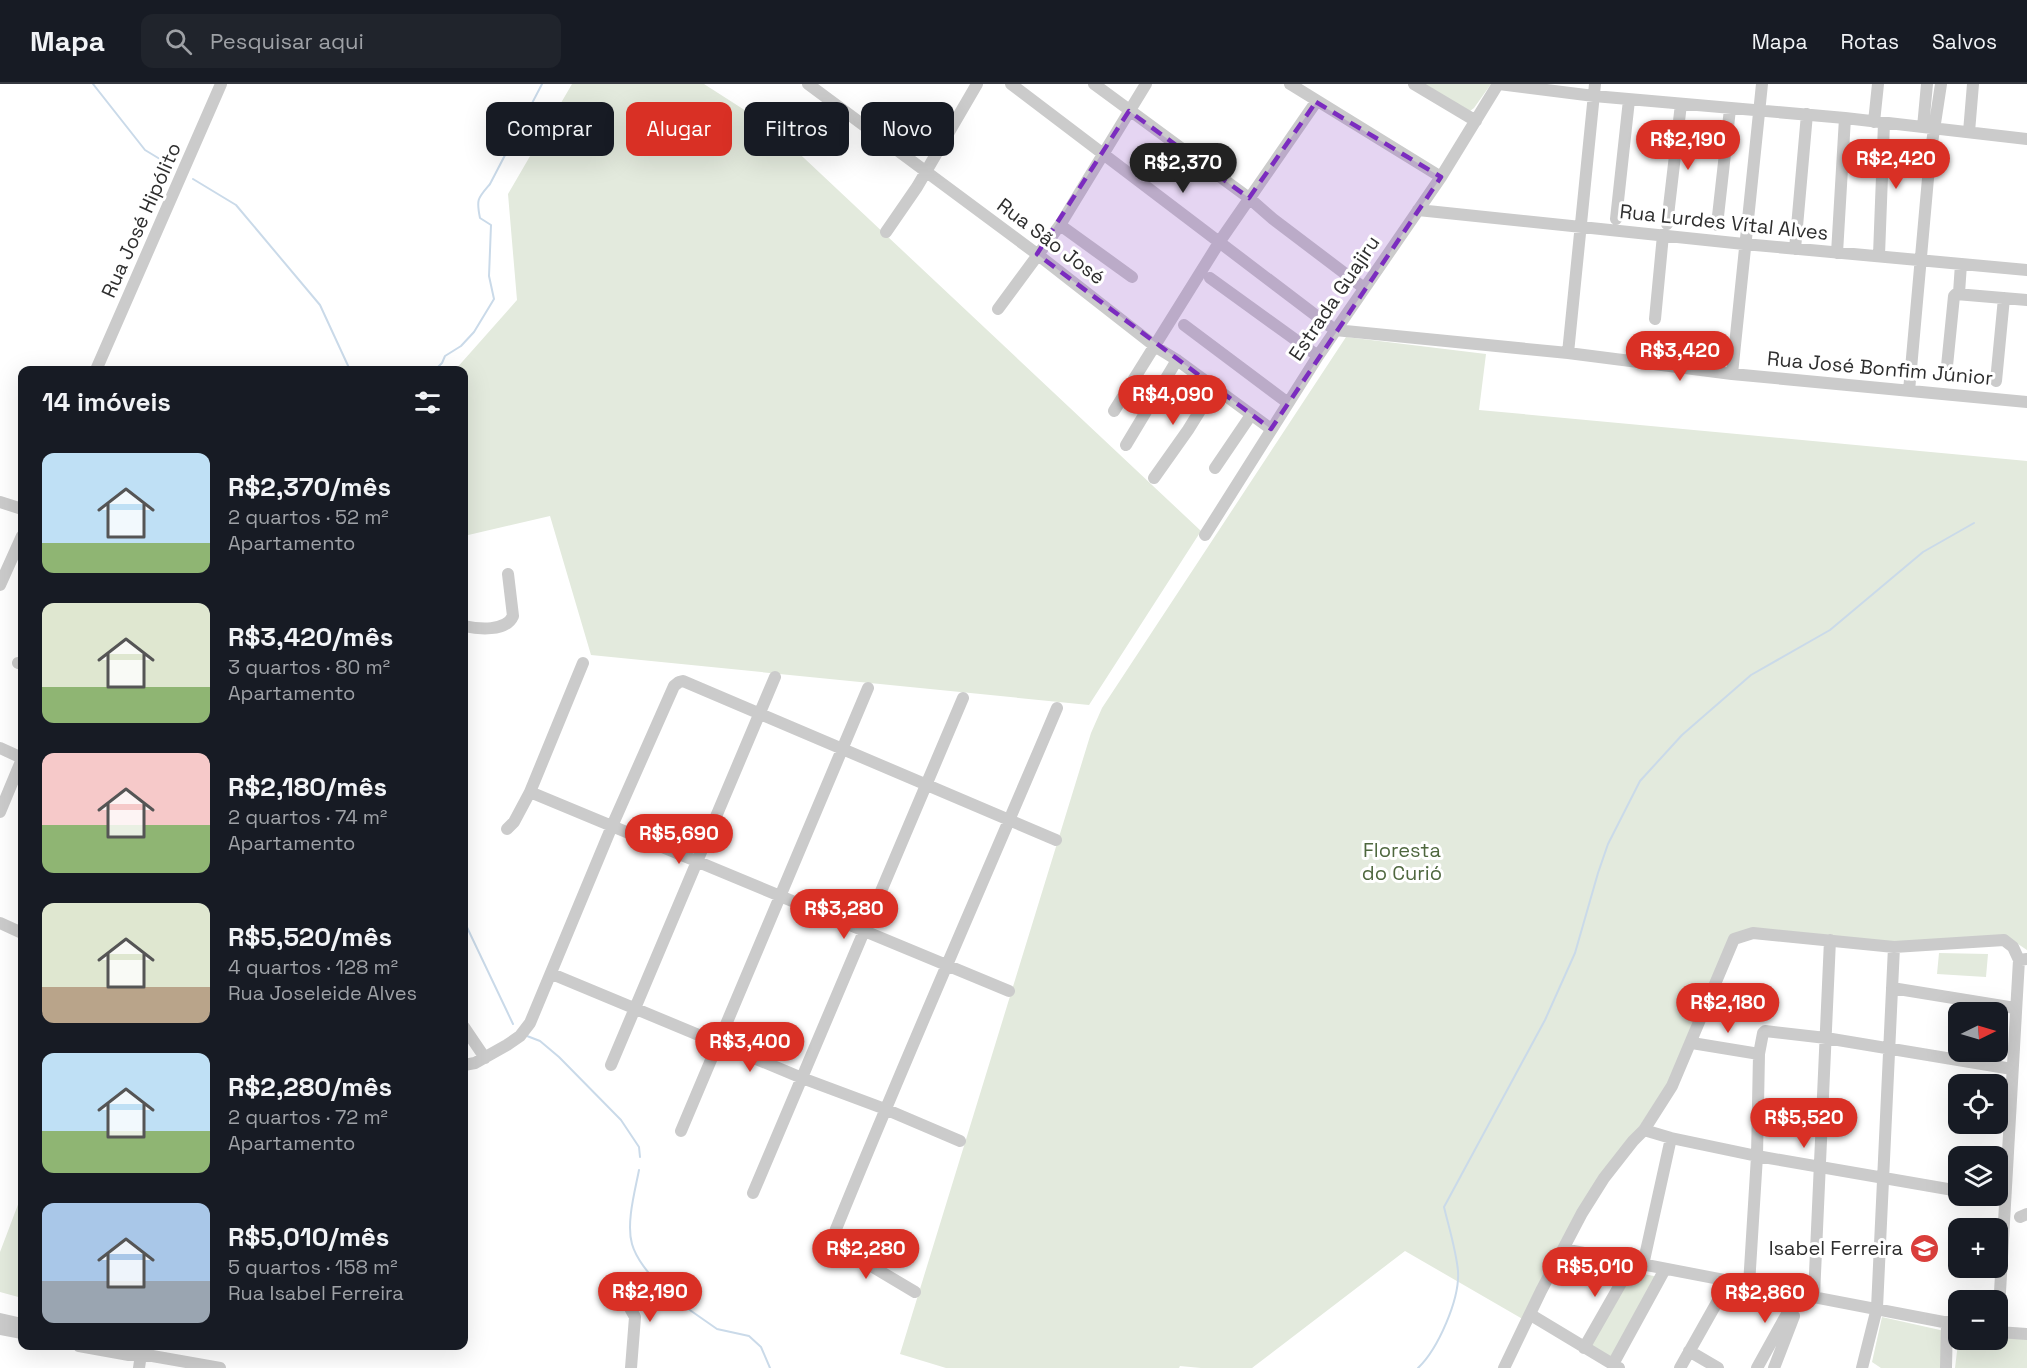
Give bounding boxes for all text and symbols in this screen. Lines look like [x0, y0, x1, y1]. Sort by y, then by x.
search box [141, 14, 561, 68]
text: Mapa [30, 23, 105, 59]
icon: search [162, 25, 195, 58]
text: Pesquisar aqui [210, 27, 364, 55]
text: Mapa [1752, 28, 1807, 55]
text: Rotas [1840, 28, 1899, 55]
text: Salvos [1932, 28, 1997, 55]
chip: Comprar [486, 102, 614, 156]
chip: Alugar [626, 102, 732, 156]
chip: Filtros [744, 102, 849, 156]
chip: Novo [861, 102, 954, 156]
pin: R$2,190 [1633, 120, 1743, 171]
text: R$2,190 [1650, 126, 1726, 152]
street label: Rua José Hipólito [95, 138, 187, 302]
pin: R$2,420 [1841, 139, 1951, 190]
pin: R$2,370 [1128, 143, 1238, 194]
text: R$2,420 [1856, 145, 1936, 171]
text: R$2,370 [1144, 149, 1222, 175]
street label: Rua São José [992, 192, 1110, 290]
street label: Rua Lurdes Vítal Alves [1618, 198, 1830, 246]
street label: Estrada Guajiru [1283, 231, 1385, 365]
pin: R$3,420 [1625, 331, 1735, 382]
text: R$3,420 [1640, 337, 1720, 363]
street label: Rua José Bonfim Júnior [1766, 345, 1994, 391]
pin: R$4,090 [1118, 375, 1228, 426]
text: R$4,090 [1132, 381, 1214, 407]
text: 14 imóveis [42, 385, 171, 419]
icon: filters [411, 386, 444, 419]
text: R$2,370/mês [228, 470, 391, 504]
icon: home [90, 477, 162, 549]
text: 2 quartos · 52 m² [228, 504, 389, 530]
text: Apartamento [228, 530, 355, 556]
text: R$3,420/mês [228, 620, 393, 654]
icon: home [90, 627, 162, 699]
text: 3 quartos · 80 m² [228, 654, 390, 680]
text: Apartamento [228, 680, 355, 706]
text: R$2,180/mês [228, 770, 387, 804]
icon: home [90, 777, 162, 849]
text: 2 quartos · 74 m² [228, 804, 387, 830]
pin: R$5,690 [624, 814, 734, 865]
text: R$5,690 [639, 820, 719, 846]
text: Apartamento [228, 830, 355, 856]
park label: Floresta do Curió [1362, 837, 1442, 886]
pin: R$3,280 [789, 889, 899, 940]
text: R$3,280 [804, 895, 884, 921]
text: R$5,520/mês [228, 920, 392, 954]
icon: home [90, 927, 162, 999]
text: 4 quartos · 128 m² [228, 954, 398, 980]
text: Rua Joseleide Alves [228, 980, 417, 1006]
pin: R$2,180 [1673, 983, 1783, 1034]
text: R$2,180 [1690, 989, 1766, 1015]
north arrow [1948, 1002, 2008, 1062]
map controls [1948, 1002, 2008, 1350]
pin: R$3,400 [695, 1022, 805, 1073]
text: R$3,400 [709, 1028, 791, 1054]
text: R$2,280/mês [228, 1070, 392, 1104]
button: locate [1948, 1074, 2008, 1134]
icon: home [90, 1077, 162, 1149]
pin: R$5,520 [1749, 1098, 1859, 1149]
text: 2 quartos · 72 m² [228, 1104, 388, 1130]
text: R$5,520 [1764, 1104, 1844, 1130]
text: Apartamento [228, 1130, 355, 1156]
button: layers [1948, 1146, 2008, 1206]
button: + [1948, 1218, 2008, 1278]
text: R$5,010/mês [228, 1220, 390, 1254]
icon: home [90, 1227, 162, 1299]
pin: R$2,280 [811, 1229, 921, 1280]
school or university icon: Isabel Ferreira [1908, 1232, 1940, 1264]
text: R$2,280 [826, 1235, 906, 1261]
place label: Isabel Ferreira [1769, 1235, 1903, 1261]
pin: R$5,010 [1540, 1247, 1650, 1298]
text: R$5,010 [1556, 1253, 1634, 1279]
text: 5 quartos · 158 m² [228, 1254, 398, 1280]
pin: R$2,190 [595, 1272, 705, 1323]
pin: R$2,860 [1710, 1273, 1820, 1324]
text: R$2,190 [612, 1278, 688, 1304]
text: R$2,860 [1725, 1279, 1805, 1305]
text: Rua Isabel Ferreira [228, 1280, 404, 1306]
button: − [1948, 1290, 2008, 1350]

